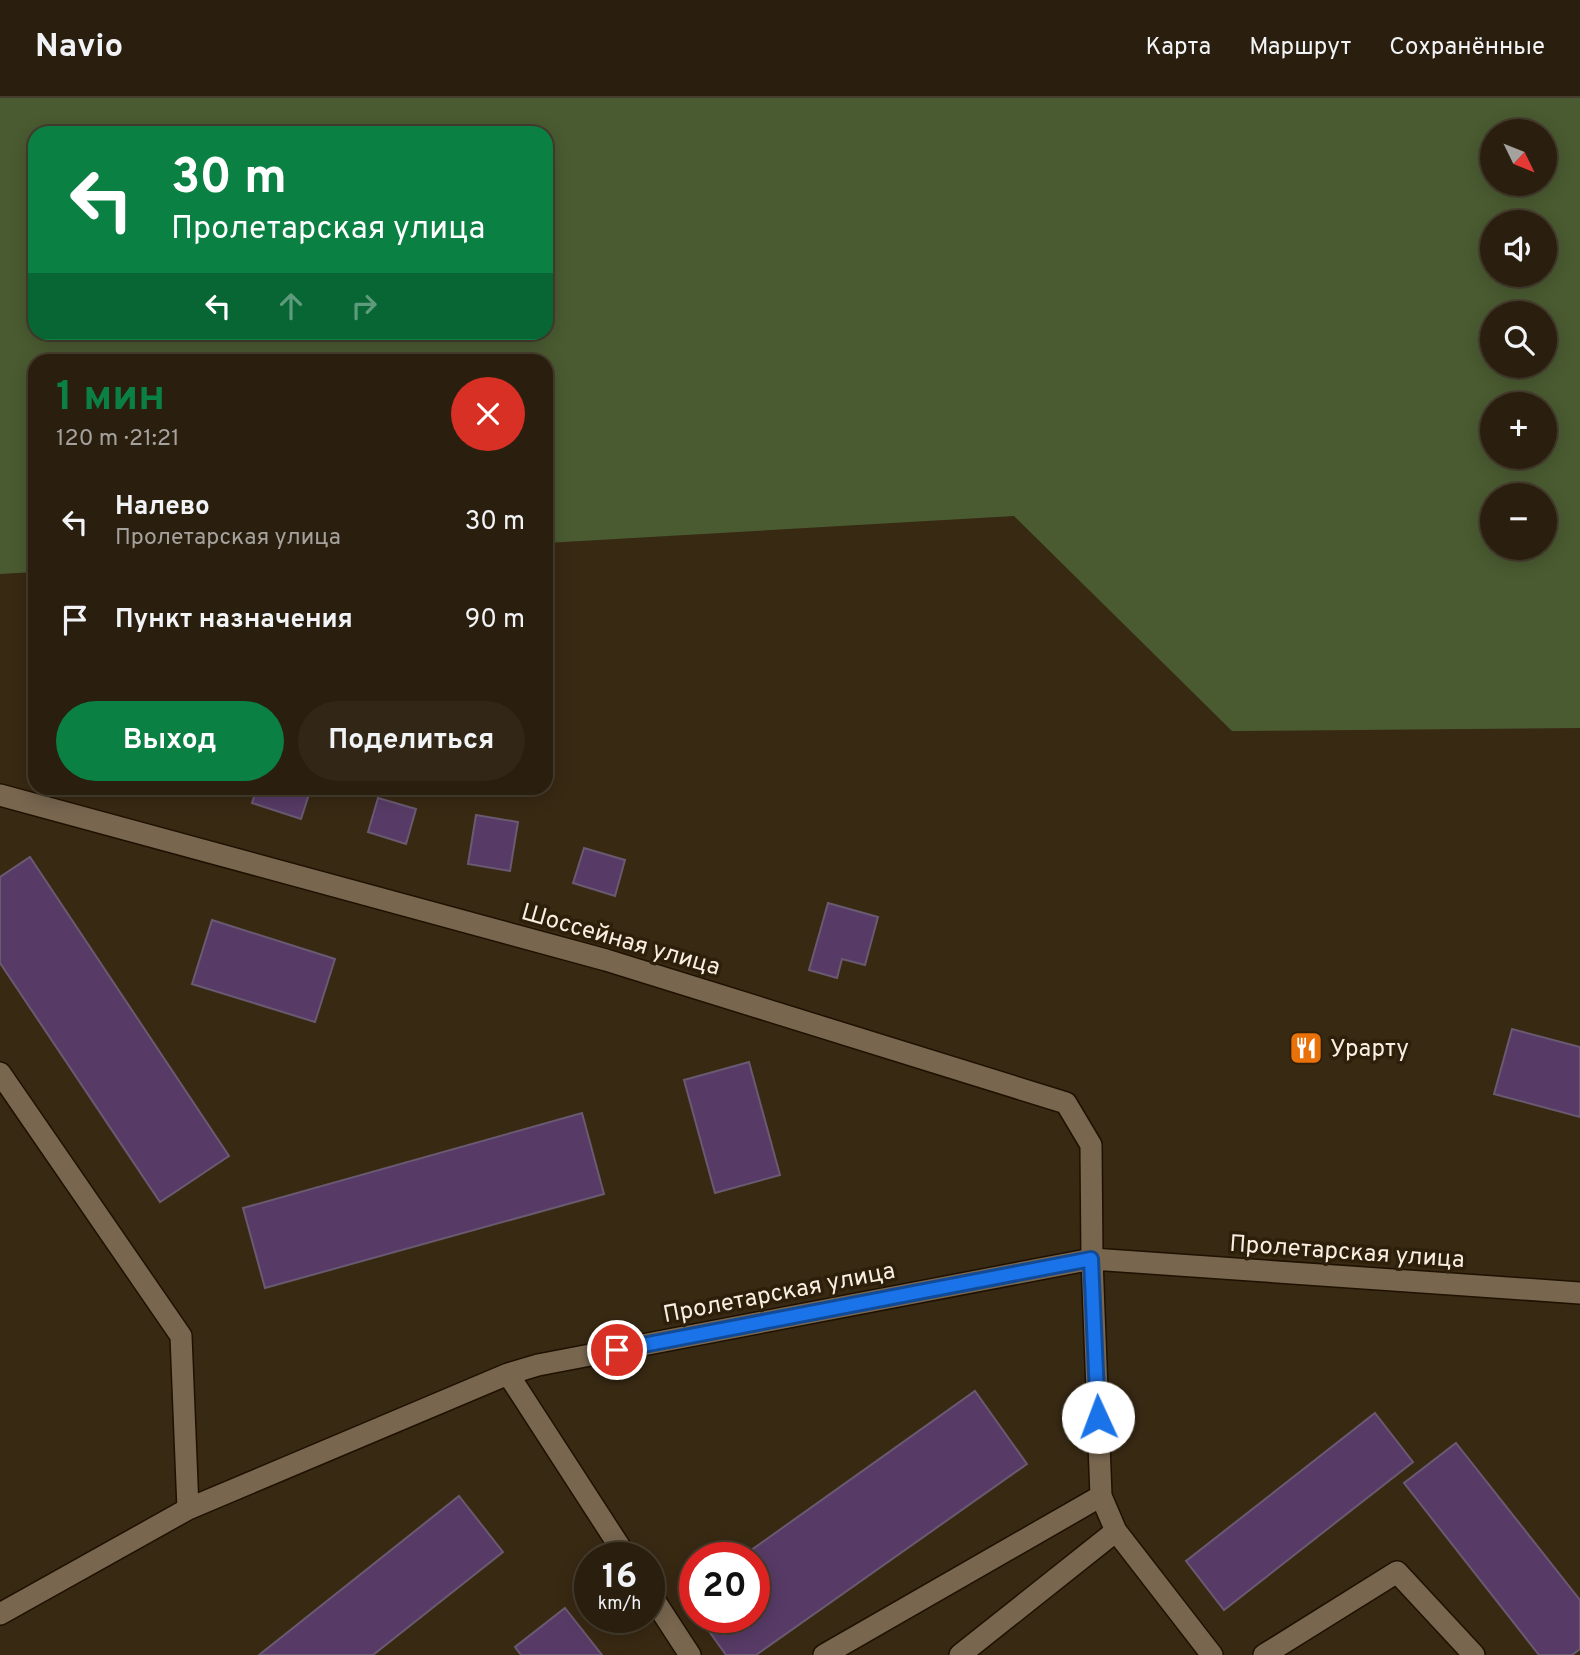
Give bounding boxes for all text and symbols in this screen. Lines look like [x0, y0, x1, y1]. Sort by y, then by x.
text: Navio [35, 27, 123, 69]
text: Карта [1145, 33, 1211, 63]
text: Маршрут [1249, 33, 1351, 63]
text: Сохранённые [1389, 33, 1545, 63]
north arrow [1480, 119, 1558, 196]
map controls [1480, 119, 1557, 560]
text: 30 m [171, 149, 287, 211]
icon: left [56, 154, 147, 245]
text: Пролетарская улица [171, 210, 485, 250]
button: sound [1480, 210, 1557, 287]
icon: left [199, 287, 237, 325]
icon: ahead [272, 287, 310, 325]
icon: right [345, 287, 383, 325]
button: search [1480, 301, 1557, 378]
text: 1 мин [56, 372, 165, 425]
button: close [451, 377, 525, 451]
button: + [1480, 392, 1557, 469]
text: 120 m · 21:21 [56, 425, 180, 454]
button: − [1480, 483, 1557, 560]
text: Налево [115, 491, 210, 524]
icon: left [56, 503, 94, 541]
text: 30 m [465, 506, 525, 539]
text: Пролетарская улица [115, 524, 341, 553]
icon: arrive [56, 601, 94, 639]
text: Пункт назначения [115, 604, 353, 637]
text: 90 m [465, 604, 525, 637]
button: Выход [56, 701, 284, 781]
button: Поделиться [298, 701, 525, 781]
street label: Шоссейная улица [518, 898, 723, 984]
restaurant icon: Урарту [1287, 1029, 1325, 1067]
place label: Урарту [1330, 1035, 1409, 1065]
street label: Пролетарская улица [1228, 1230, 1465, 1276]
street label: Пролетарская улица [661, 1257, 898, 1331]
pin [587, 1320, 647, 1380]
icon: arrive [598, 1331, 636, 1369]
position arrow [1061, 1380, 1135, 1454]
speed limit sign: 20 [679, 1542, 770, 1633]
text: 16 [602, 1556, 637, 1600]
text: km/h [598, 1593, 641, 1616]

